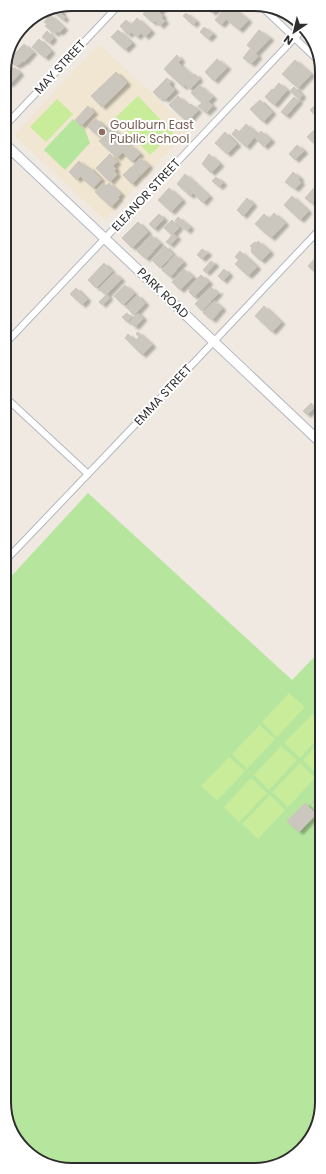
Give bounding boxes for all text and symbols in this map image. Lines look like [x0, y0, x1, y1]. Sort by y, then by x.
north arrow [274, 12, 314, 52]
text: N [280, 31, 296, 49]
street label: MAY STREET [30, 36, 89, 97]
place label: Goulburn East Public School [110, 116, 194, 147]
marker: Goulburn East Public School [97, 127, 107, 137]
street label: ELEANOR STREET [108, 154, 184, 235]
street label: PARK ROAD [134, 264, 193, 322]
street label: EMMA STREET [130, 360, 196, 429]

